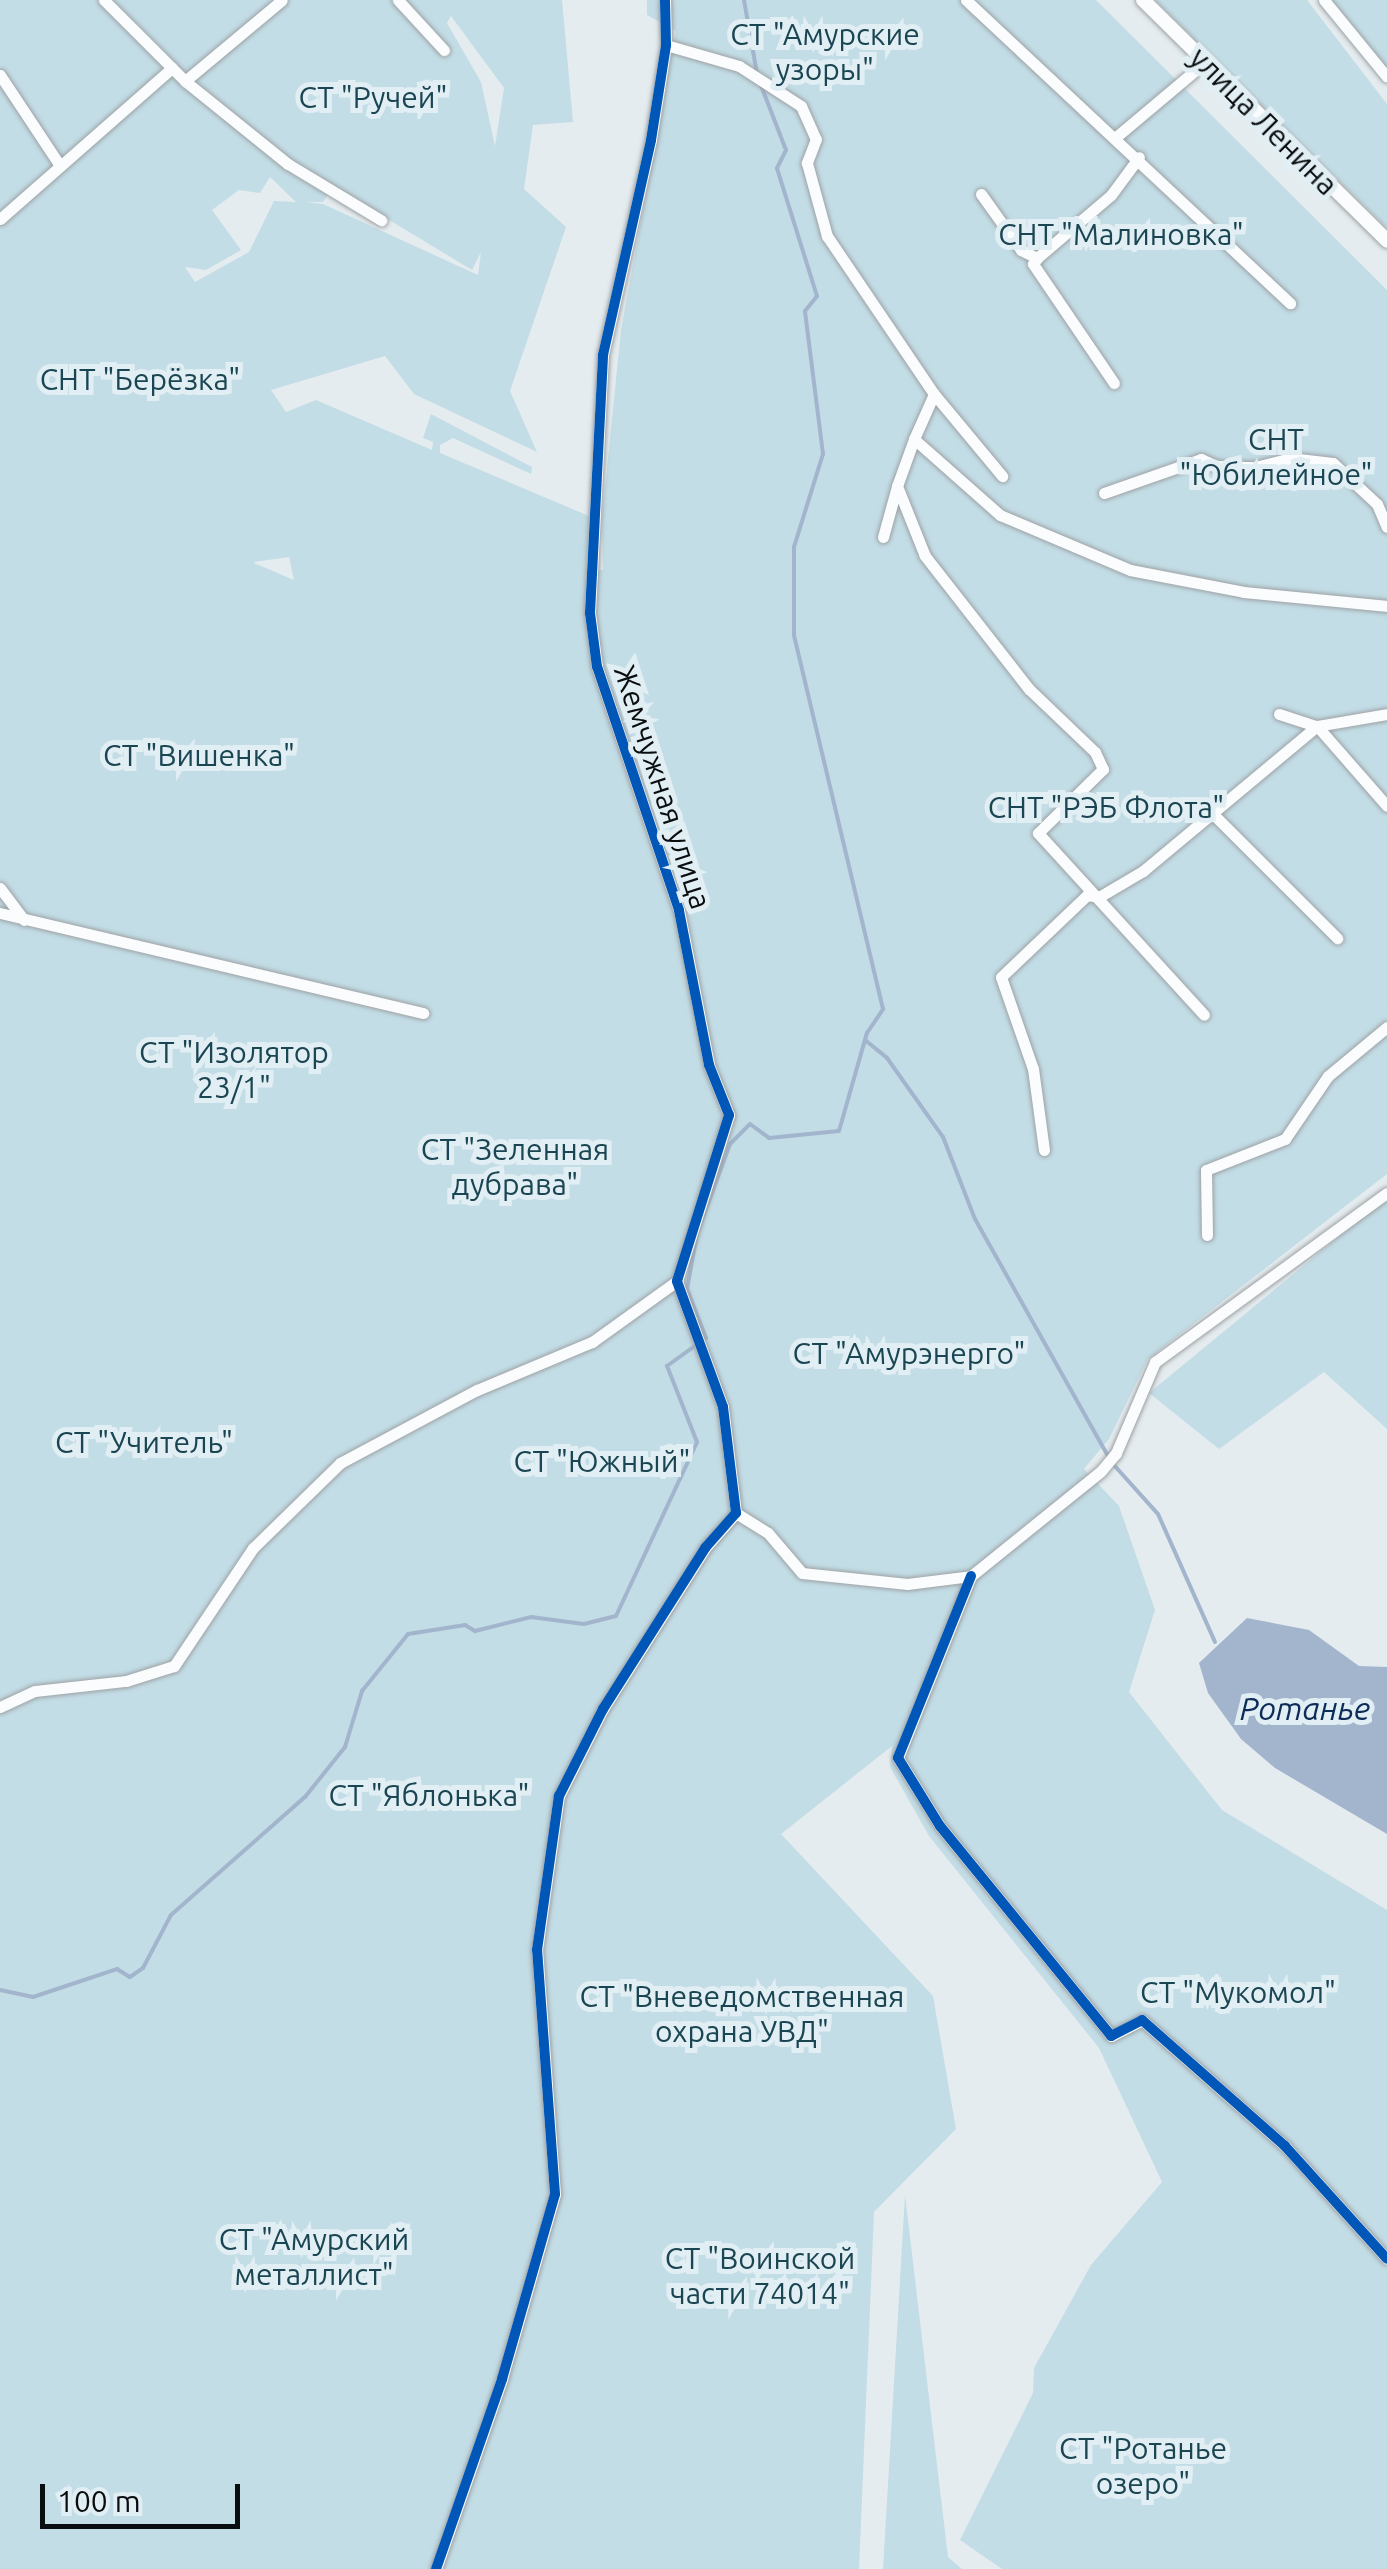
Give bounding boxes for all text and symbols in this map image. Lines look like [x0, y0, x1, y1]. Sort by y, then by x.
park label: СТ "Амурские узоры" [730, 16, 920, 86]
street label: улица Ленина [1182, 39, 1346, 203]
park label: СТ "Ручей" [298, 79, 448, 115]
park label: СНТ "Малиновка" [998, 216, 1244, 252]
park label: СНТ "Берёзка" [40, 361, 240, 397]
park label: СНТ "Юбилейное" [1180, 421, 1372, 492]
street label: Жемчужная улица [607, 660, 719, 914]
park label: СТ "Вишенка" [103, 737, 295, 773]
park label: СНТ "РЭБ Флота" [988, 789, 1224, 825]
park label: СТ "Изолятор 23/1" [139, 1034, 329, 1104]
park label: СТ "Зеленная дубрава" [421, 1131, 609, 1202]
park label: СТ "Амурэнерго" [793, 1335, 1025, 1371]
park label: СТ "Учитель" [55, 1424, 233, 1460]
park label: СТ "Южный" [514, 1443, 690, 1479]
water label: Ротанье [1240, 1689, 1370, 1727]
park label: СТ "Яблонька" [328, 1777, 530, 1813]
park label: СТ "Мукомол" [1140, 1974, 1336, 2010]
park label: СТ "Вневедомственная охрана УВД" [580, 1978, 904, 2048]
park label: СТ "Амурский металлист" [219, 2221, 409, 2292]
park label: СТ "Воинской части 74014" [665, 2240, 855, 2310]
park label: СТ "Ротанье озеро" [1059, 2430, 1227, 2500]
scale bar [45, 2464, 245, 2526]
text: 100 m [57, 2484, 141, 2518]

